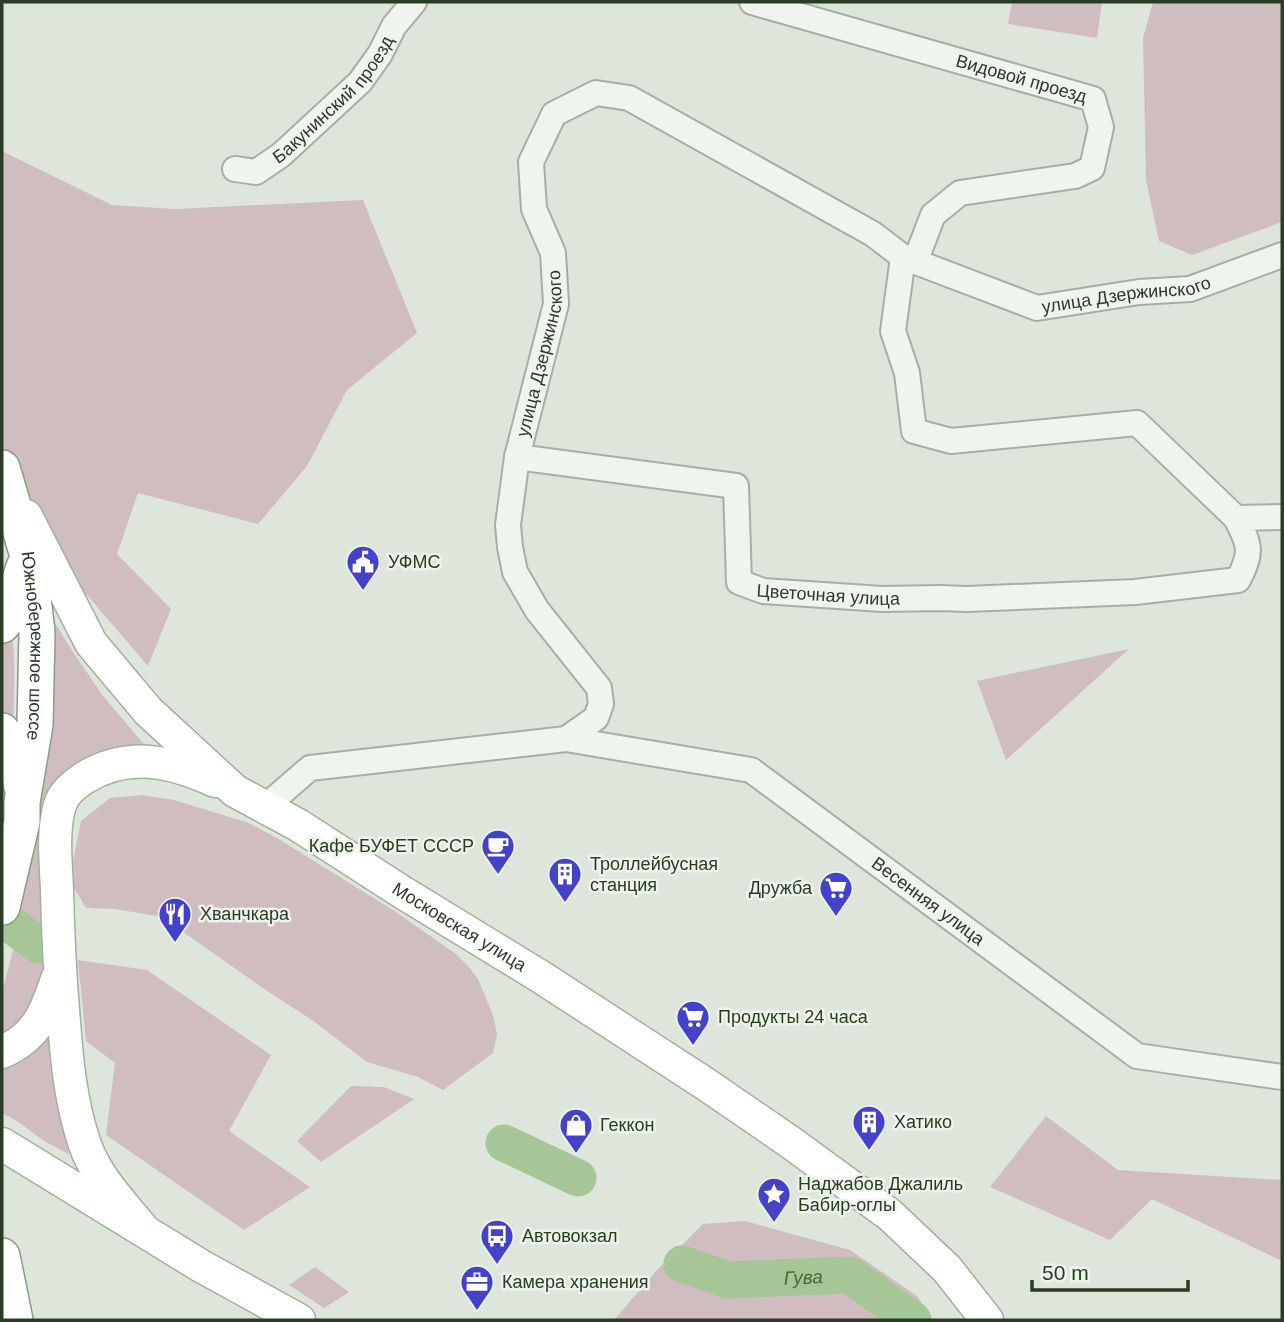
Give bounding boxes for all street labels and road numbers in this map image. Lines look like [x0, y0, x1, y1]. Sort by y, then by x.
street label: Бакунинский проезд [269, 32, 398, 168]
street label: Видовой проезд [954, 51, 1089, 107]
street label: улица Дзержинского [513, 270, 566, 439]
street label: улица Дзержинского [1040, 272, 1214, 317]
street label: Южнобережное шоссе [18, 550, 47, 742]
street label: Цветочная улица [756, 581, 901, 609]
street label: Весенняя улица [868, 853, 989, 950]
street label: Московская улица [389, 878, 531, 976]

